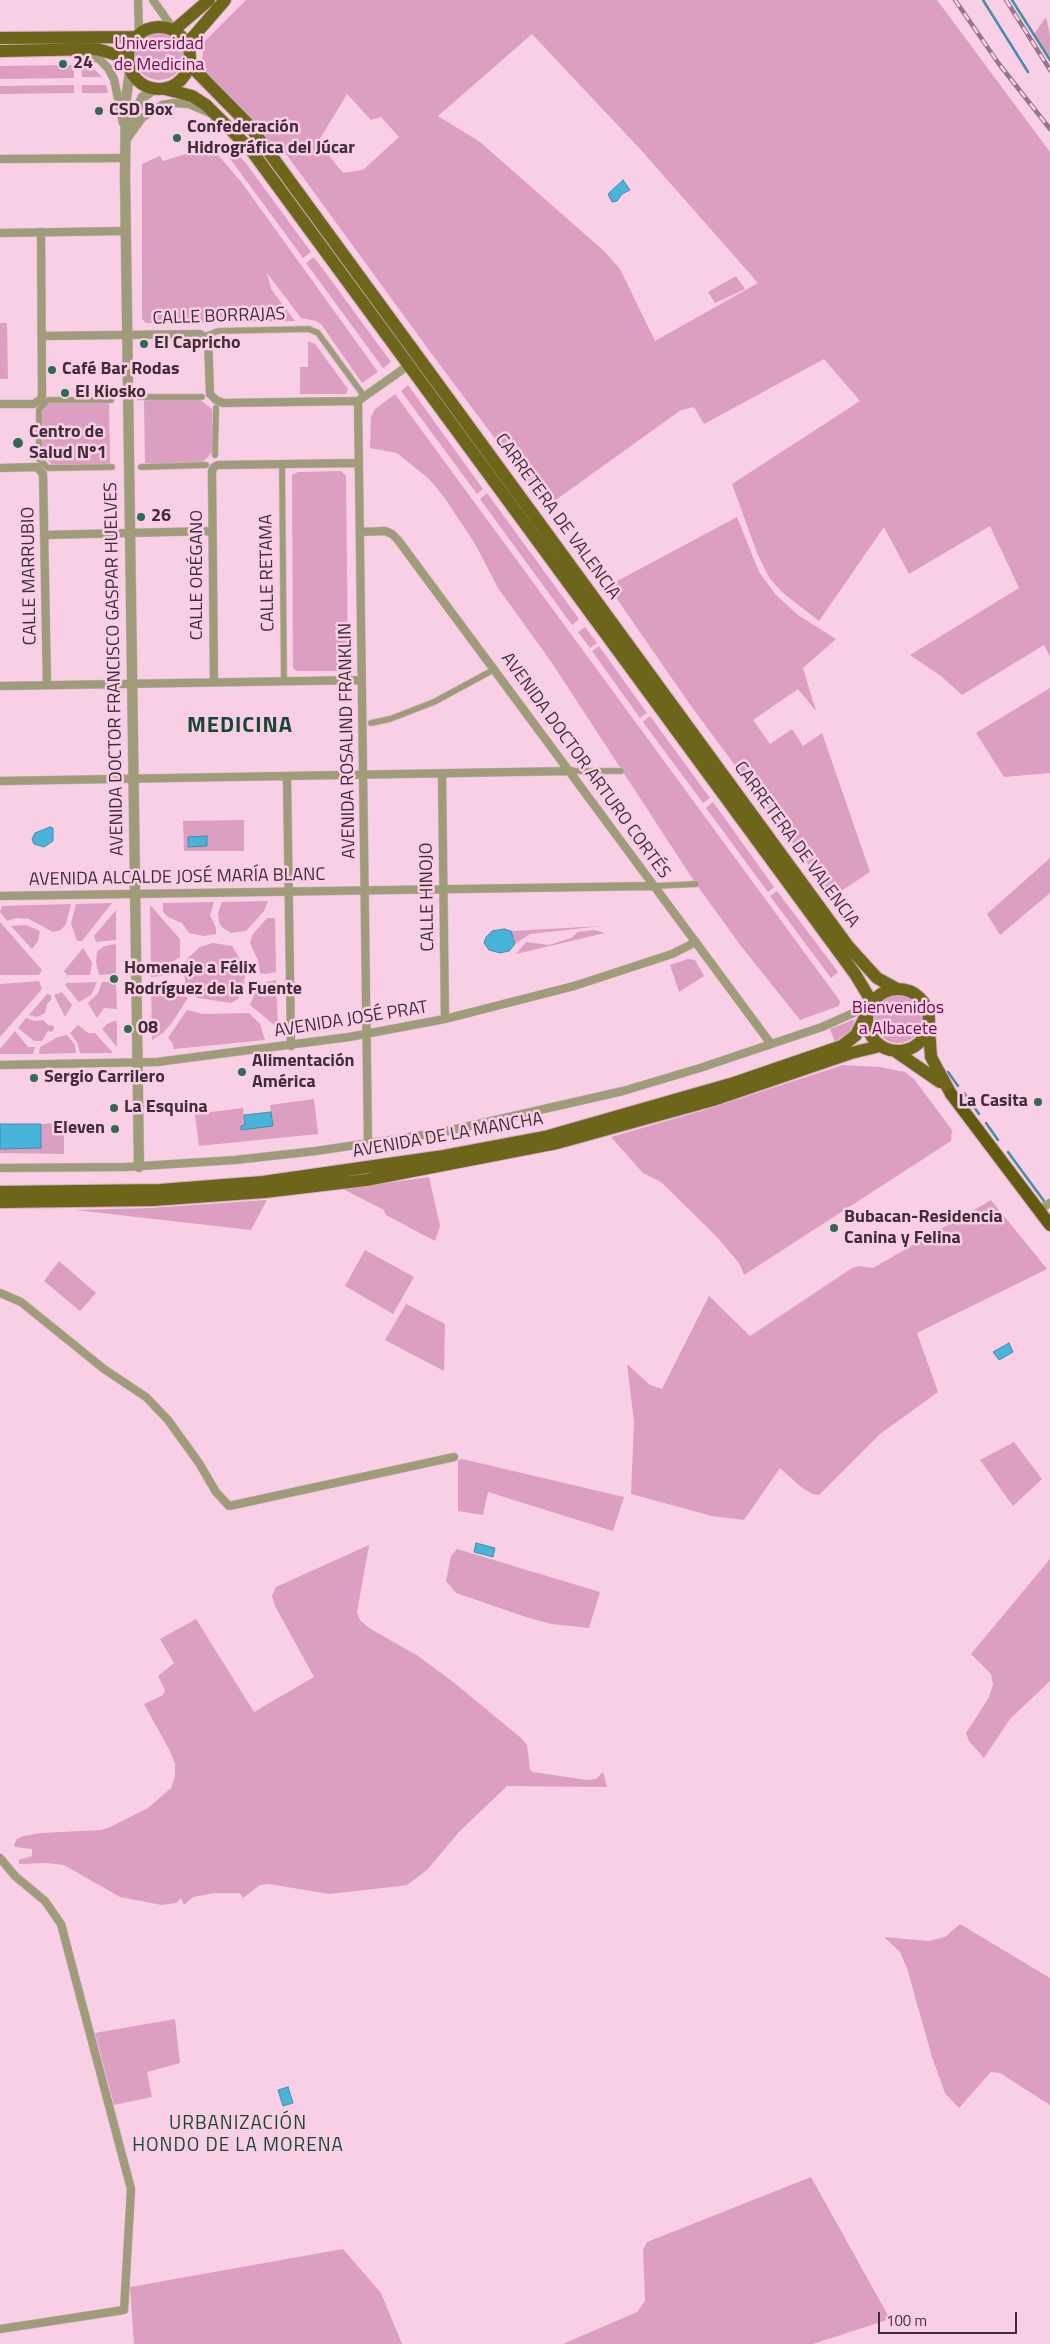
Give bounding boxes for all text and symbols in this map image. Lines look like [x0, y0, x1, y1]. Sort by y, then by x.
park label: Universidad de Medicina [114, 34, 204, 76]
place label: 24 [73, 53, 93, 75]
marker: 24 [57, 58, 69, 70]
place label: CSD Box [109, 100, 173, 122]
marker: CSD Box [93, 105, 105, 117]
place label: Confederación Hidrográfica del Júcar [187, 117, 355, 160]
marker: Confederación Hidrográfica del Júcar [171, 132, 183, 144]
street label: CALLE BORRAJAS [152, 304, 286, 330]
place label: El Capricho [154, 333, 240, 355]
marker: El Capricho [138, 338, 150, 350]
place label: Café Bar Rodas [62, 359, 179, 381]
marker: Café Bar Rodas [46, 364, 58, 376]
place label: El Kiosko [75, 382, 146, 404]
marker: El Kiosko [59, 387, 71, 399]
place label: Centro de Salud Nº1 [29, 422, 107, 464]
street label: CARRETERA DE VALENCIA [490, 430, 624, 604]
marker: Centro de Salud Nº1 [11, 436, 25, 450]
street label: AVENIDA DOCTOR FRANCISCO GASPAR HUELVES [101, 482, 129, 856]
street label: CALLE MARRUBIO [18, 506, 42, 646]
place label: 26 [151, 506, 171, 528]
street label: CALLE ORÉGANO [187, 510, 209, 640]
marker: 26 [135, 511, 147, 523]
street label: CALLE RETAMA [256, 514, 280, 632]
street label: AVENIDA ROSALIND FRANKLIN [335, 623, 361, 859]
street label: AVENIDA DOCTOR ARTURO CORTÉS [496, 649, 674, 883]
district label: MEDICINA [186, 714, 294, 740]
street label: CARRETERA DE VALENCIA [729, 758, 863, 932]
street label: CALLE HINOJO [416, 842, 440, 952]
street label: AVENIDA ALCALDE JOSÉ MARÍA BLANC [29, 865, 325, 891]
place label: Homenaje a Félix Rodríguez de la Fuente [124, 958, 302, 1001]
marker: Homenaje a Félix Rodríguez de la Fuente [108, 973, 120, 985]
street label: AVENIDA JOSÉ PRAT [273, 997, 429, 1043]
park label: Bienvenidos a Albacete [852, 998, 944, 1040]
place label: 08 [138, 1018, 158, 1040]
marker: 08 [122, 1023, 134, 1035]
place label: Alimentación América [252, 1051, 355, 1094]
marker: Alimentación América [236, 1066, 248, 1078]
place label: Sergio Carrilero [44, 1067, 165, 1089]
marker: Sergio Carrilero [28, 1072, 40, 1084]
place label: La Casita [958, 1091, 1028, 1113]
marker: La Casita [1032, 1096, 1044, 1108]
place label: La Esquina [124, 1097, 208, 1119]
marker: La Esquina [108, 1102, 120, 1114]
street label: AVENIDA DE LA MANCHA [351, 1109, 545, 1163]
place label: Eleven [53, 1118, 105, 1140]
marker: Eleven [109, 1123, 121, 1135]
place label: Bubacan-Residencia Canina y Felina [844, 1207, 1003, 1250]
marker: Bubacan-Residencia Canina y Felina [828, 1222, 840, 1234]
district label: URBANIZACIÓN HONDO DE LA MORENA [130, 2113, 346, 2157]
scale bar [880, 2302, 1019, 2334]
text: 100 m [886, 2309, 927, 2332]

